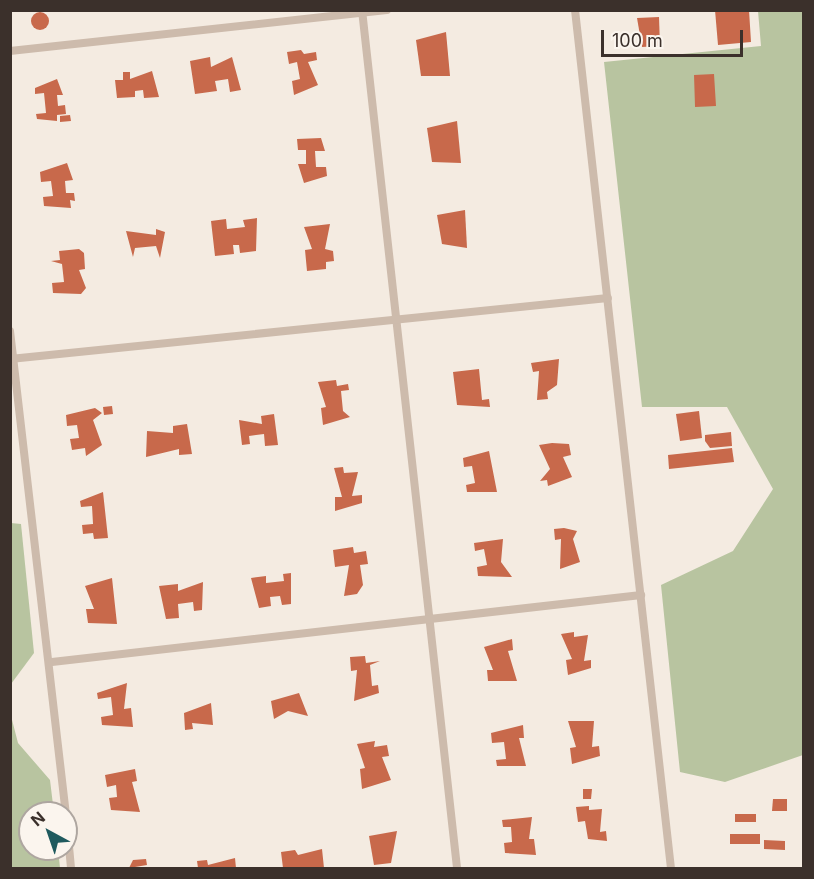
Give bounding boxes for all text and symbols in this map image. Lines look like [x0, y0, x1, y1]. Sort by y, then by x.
scale bar [604, 18, 746, 56]
text: 100 m [612, 30, 663, 51]
north arrow [18, 801, 78, 861]
text: N [27, 807, 49, 830]

